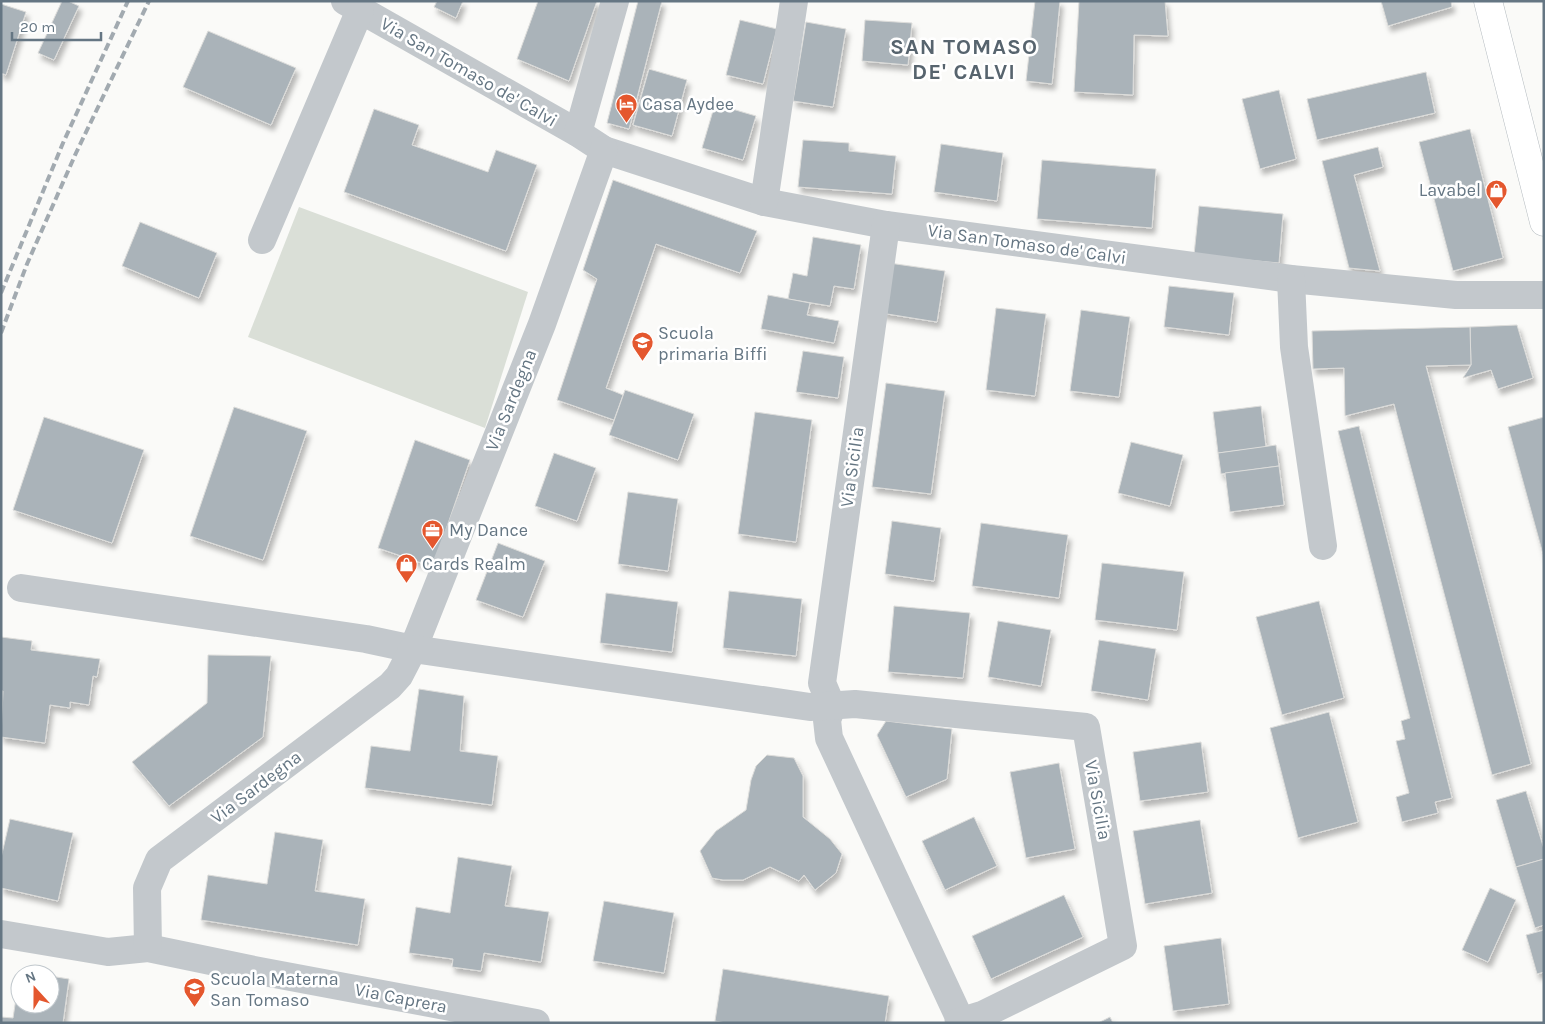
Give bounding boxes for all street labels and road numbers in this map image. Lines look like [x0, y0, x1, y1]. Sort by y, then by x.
street label: Via San Tomaso de' Calvi [377, 12, 561, 132]
street label: Via San Tomaso de' Calvi [926, 219, 1128, 269]
street label: Via Sardegna [481, 346, 541, 454]
street label: Via Sicilia [835, 425, 869, 509]
street label: Via Sardegna [206, 746, 306, 828]
street label: Via Sicilia [1080, 758, 1116, 842]
street label: Via Caprera [353, 978, 449, 1018]

